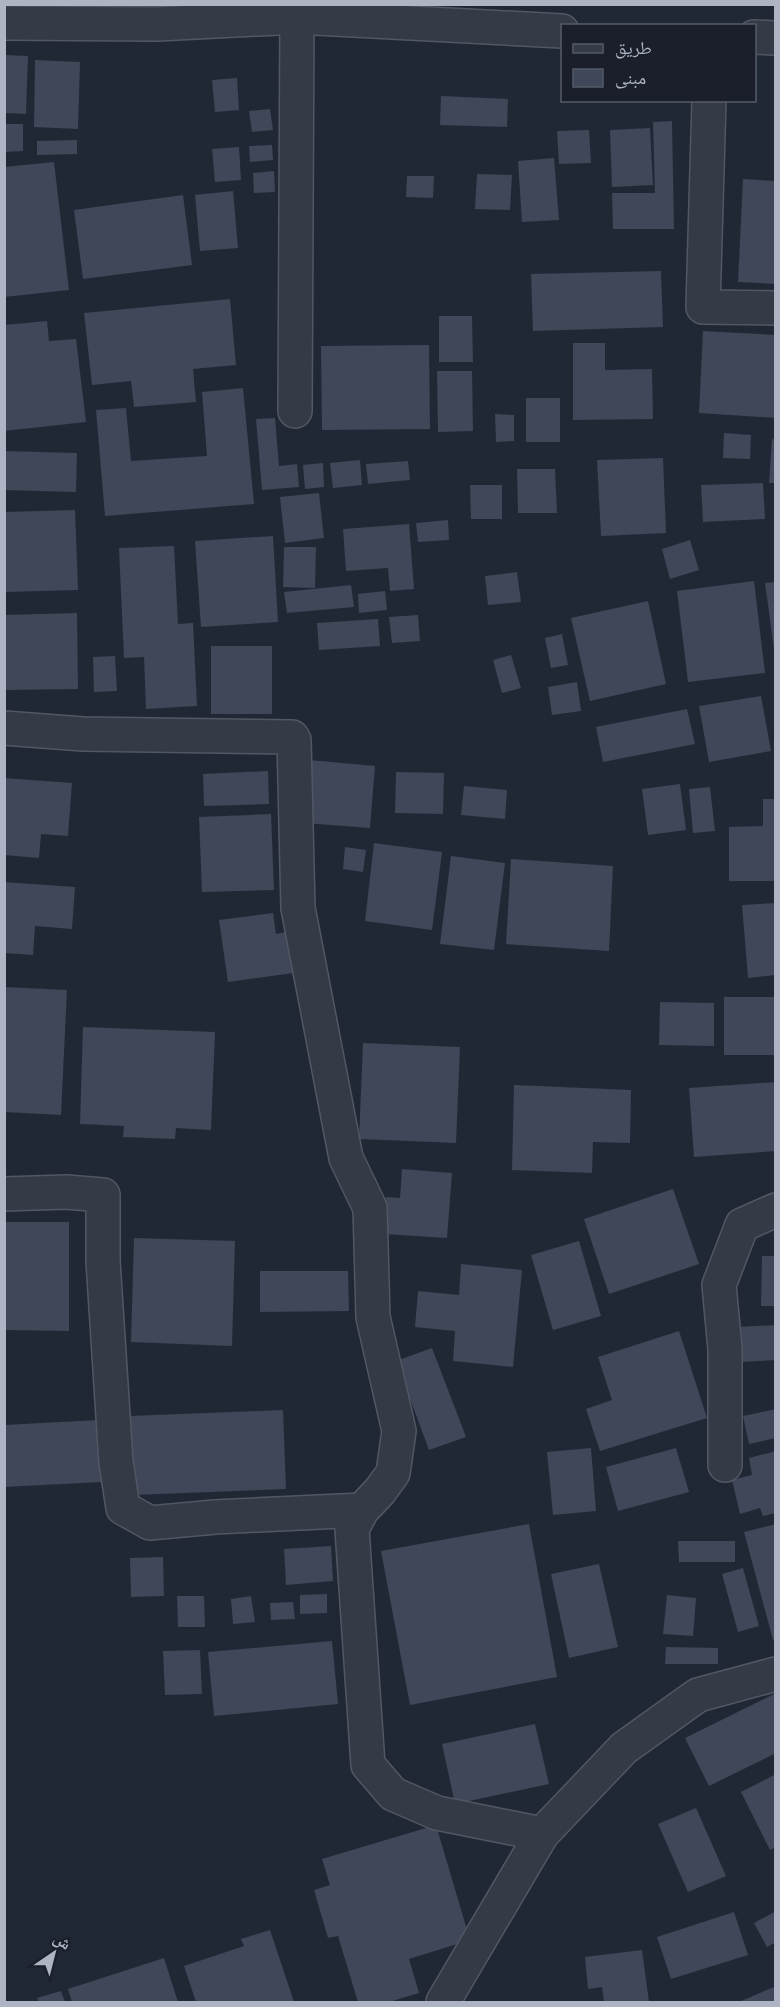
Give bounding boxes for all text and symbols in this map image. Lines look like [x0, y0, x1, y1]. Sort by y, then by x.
legend [561, 24, 756, 102]
text: طريق [615, 36, 652, 59]
text: مبنى [615, 66, 646, 89]
north arrow [24, 1923, 84, 1983]
text: ش [50, 1928, 75, 1954]

